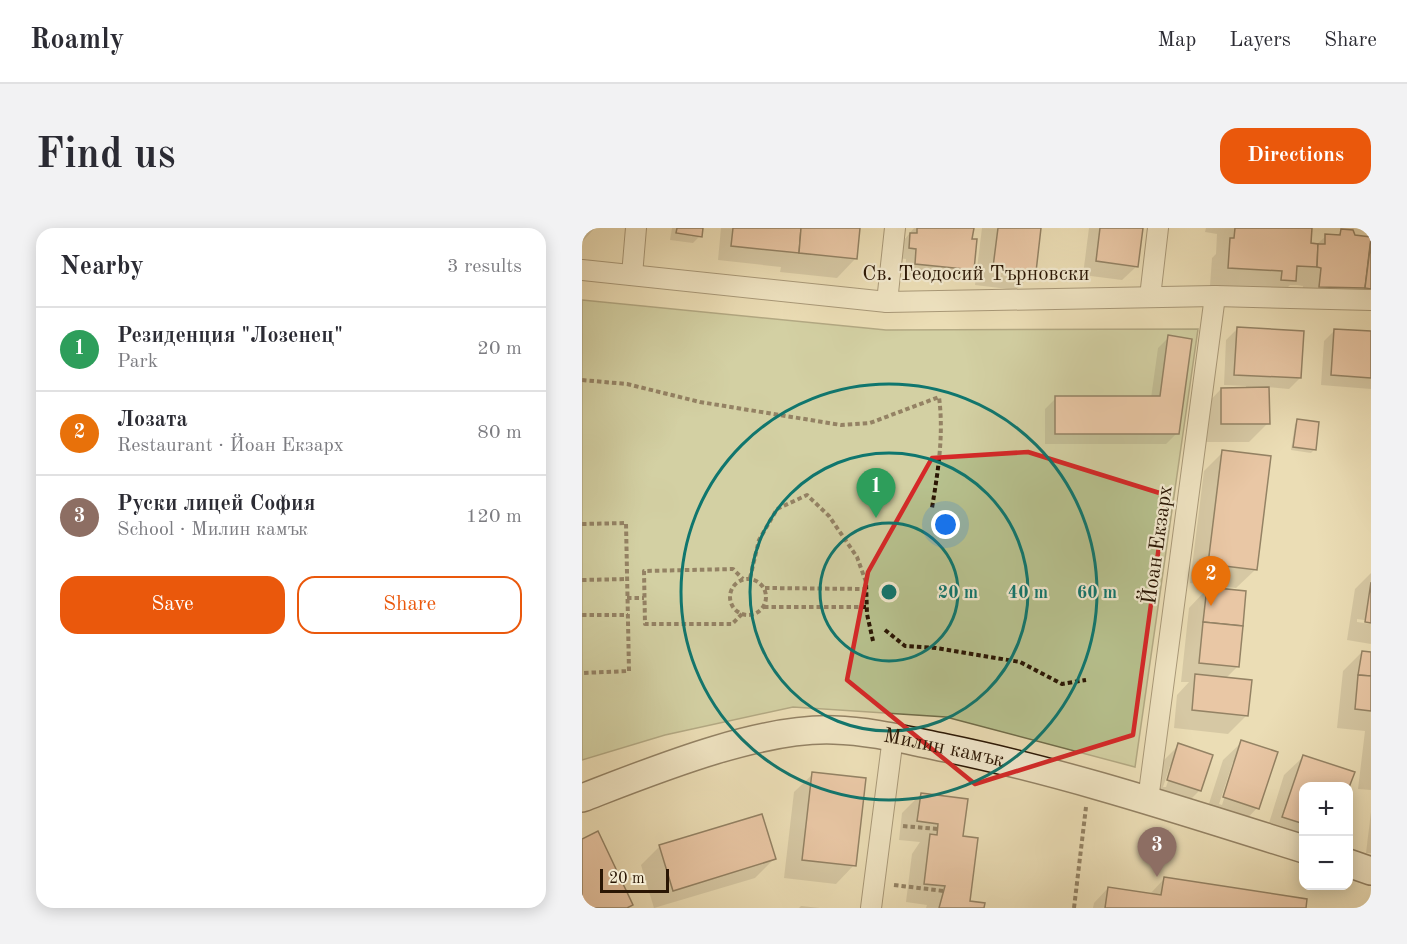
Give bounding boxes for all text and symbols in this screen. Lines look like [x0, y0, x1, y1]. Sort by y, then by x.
text: Roamly [30, 27, 124, 55]
text: Map [1157, 30, 1196, 51]
text: Layers [1229, 30, 1291, 51]
text: Share [1324, 30, 1377, 51]
button: Directions [1220, 128, 1371, 184]
text: Find us [36, 135, 175, 177]
text: Nearby [60, 254, 144, 280]
text: 3 results [447, 257, 522, 277]
street label: Св. Теодосий Търновски [862, 264, 1090, 285]
text: Резиденция "Лозенец" [117, 325, 343, 347]
text: 1 [74, 339, 85, 359]
text: 20 m [477, 339, 522, 359]
text: Park [117, 352, 158, 372]
text: Лозата [117, 409, 188, 431]
text: 2 [74, 423, 85, 443]
text: 80 m [477, 423, 522, 443]
text: Restaurant · Йоан Екзарх [117, 436, 344, 456]
pin: 1 [856, 468, 896, 518]
street label: Йоан Екзарх [1134, 483, 1177, 606]
text: Руски лицей София [117, 493, 315, 515]
text: 3 [74, 507, 85, 527]
text: 120 m [466, 507, 522, 527]
your location [931, 510, 960, 539]
text: School · Милин камък [117, 520, 308, 540]
pin: 2 [1192, 556, 1230, 606]
button: Save [60, 576, 285, 634]
button: Share [297, 576, 522, 634]
centre of rings [879, 582, 899, 602]
text: 20 m [938, 584, 978, 602]
text: 40 m [1008, 584, 1048, 602]
text: 60 m [1077, 584, 1117, 602]
street label: Милин камък [882, 725, 1007, 771]
map controls [1299, 782, 1353, 890]
button: + [1299, 782, 1353, 836]
pin: 3 [1138, 828, 1176, 877]
button: − [1299, 836, 1353, 890]
scale bar [600, 866, 669, 894]
text: 20 m [609, 871, 645, 887]

